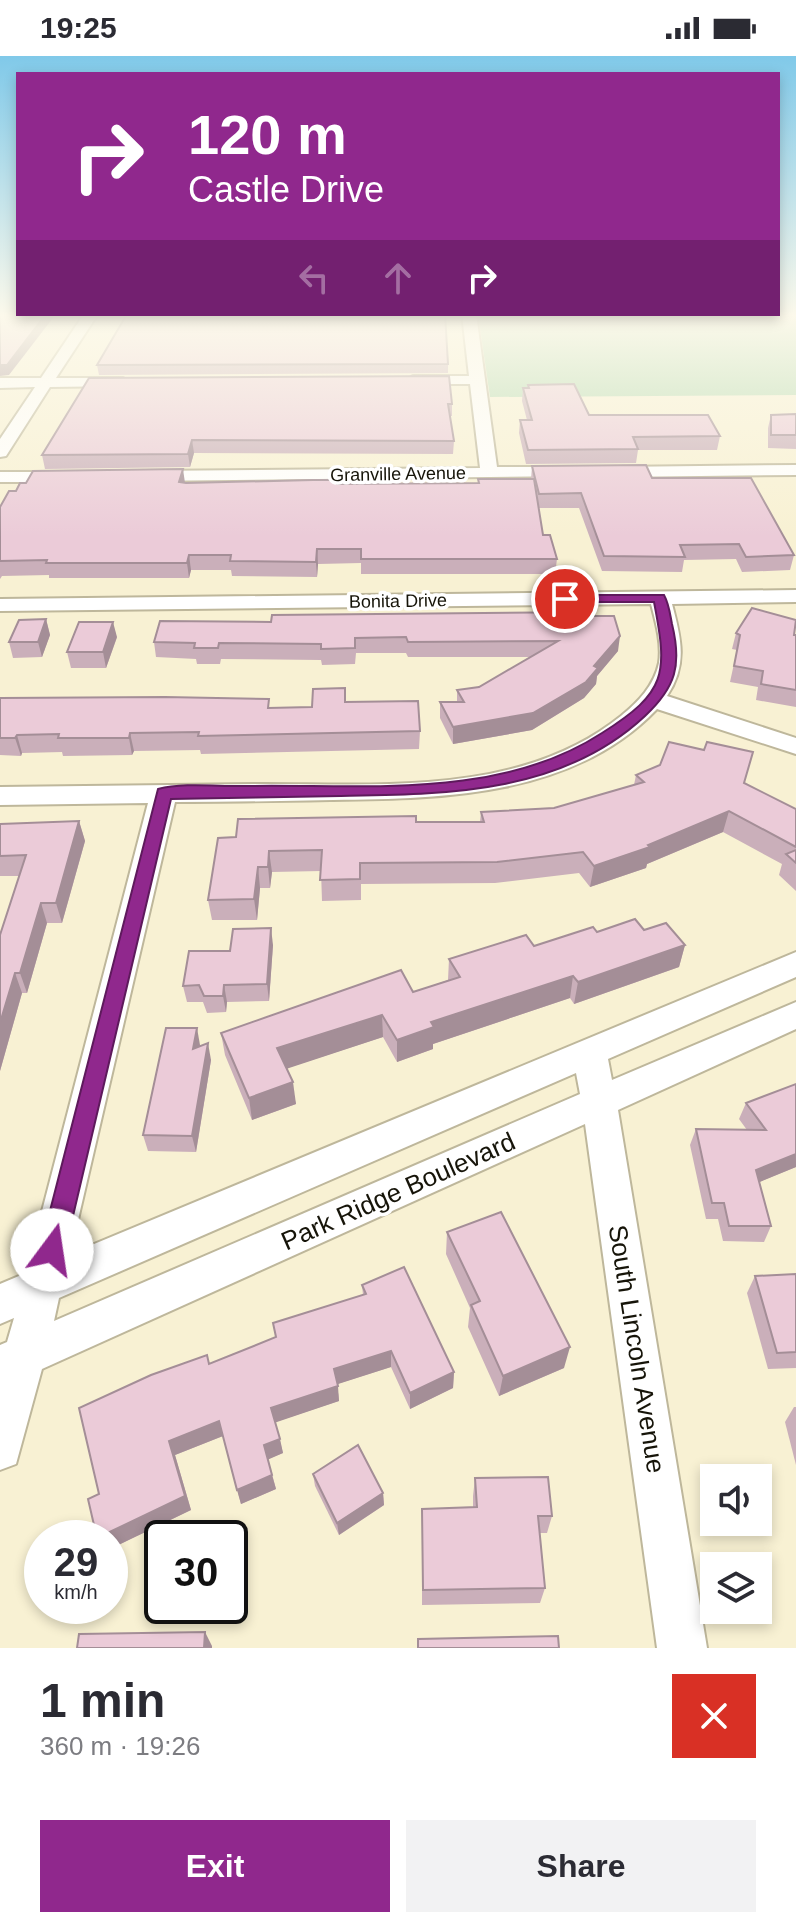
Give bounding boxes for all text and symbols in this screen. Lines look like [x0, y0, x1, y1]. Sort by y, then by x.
text: 19:25 [40, 11, 117, 44]
text: 120 m [188, 103, 347, 166]
icon: right [56, 104, 160, 208]
text: Castle Drive [188, 169, 384, 210]
icon: left [292, 256, 336, 300]
icon: ahead [376, 256, 420, 300]
icon: right [460, 256, 504, 300]
street label: Granville Avenue [330, 463, 466, 485]
pin [531, 565, 599, 633]
icon: arrive [543, 577, 587, 621]
street label: Bonita Drive [349, 590, 447, 612]
street label: Park Ridge Boulevard [276, 1126, 520, 1256]
position arrow [10, 1208, 94, 1292]
street label: South Lincoln Avenue [603, 1223, 671, 1475]
map controls [700, 1464, 772, 1624]
button: sound [700, 1464, 772, 1536]
speed limit sign: 30 [144, 1520, 248, 1624]
text: 29 [54, 1540, 98, 1584]
button: layers [700, 1552, 772, 1624]
text: km/h [54, 1581, 98, 1603]
text: 1 min [40, 1674, 165, 1727]
button: close [672, 1674, 756, 1758]
text: 360 m · 19:26 [40, 1731, 200, 1761]
button: Exit [40, 1820, 390, 1912]
button: Share [406, 1820, 756, 1912]

